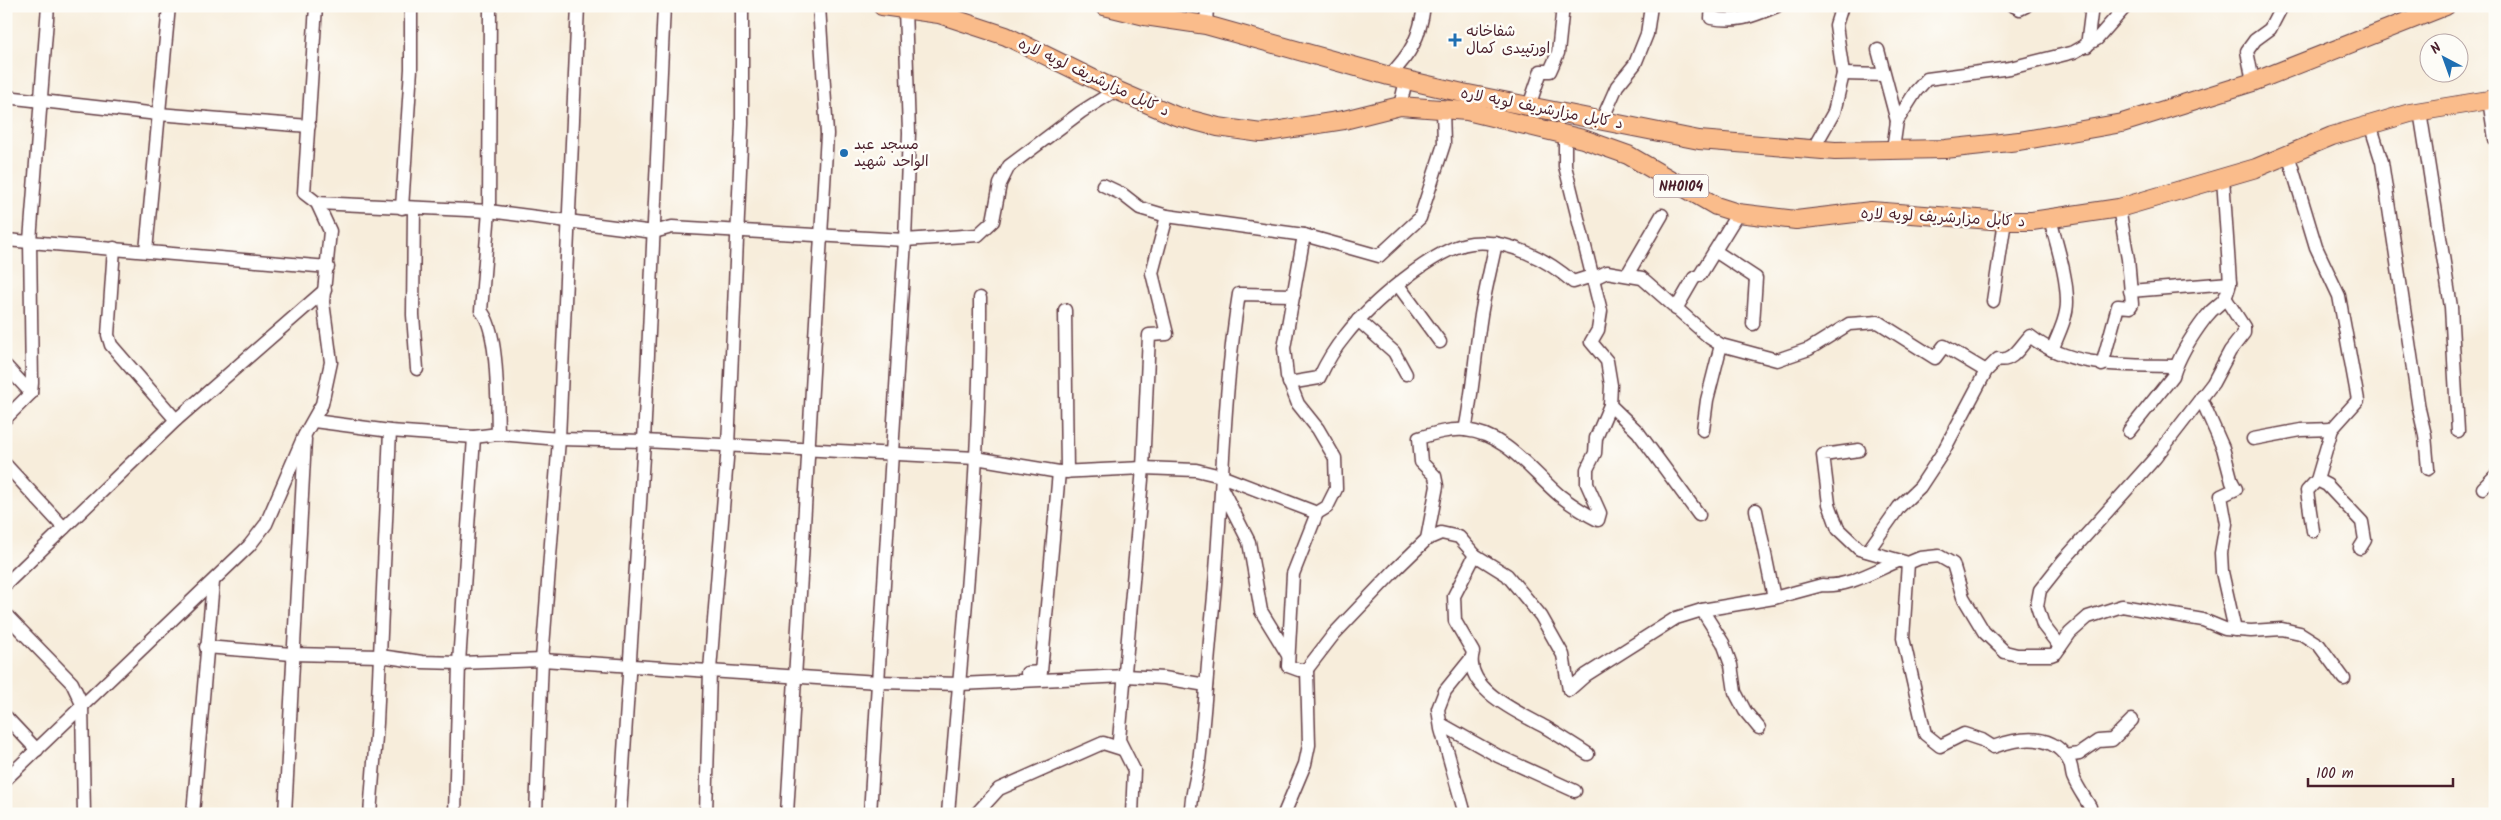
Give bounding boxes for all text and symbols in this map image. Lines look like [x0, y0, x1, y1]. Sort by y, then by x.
place label: شفاخانه اورتپیدی کمال [1466, 20, 1550, 61]
street label: د کابل مزارشریف لویه لاره [1014, 32, 1173, 124]
north arrow [2418, 32, 2468, 82]
marker: شفاخانه اورتپیدی کمال [1448, 33, 1462, 47]
text: N [2426, 38, 2447, 60]
street label: د کابل مزارشریف لویه لاره [1459, 81, 1625, 136]
place label: مسجد عبد الواحد شهید [854, 133, 929, 174]
marker: مسجد عبد الواحد شهید [838, 147, 850, 159]
road number: NH0104 [1654, 175, 1708, 198]
street label: د کابل مزارشریف لویه لاره [1860, 202, 2026, 234]
scale bar [2308, 755, 2454, 787]
text: 100 m [2316, 762, 2354, 786]

